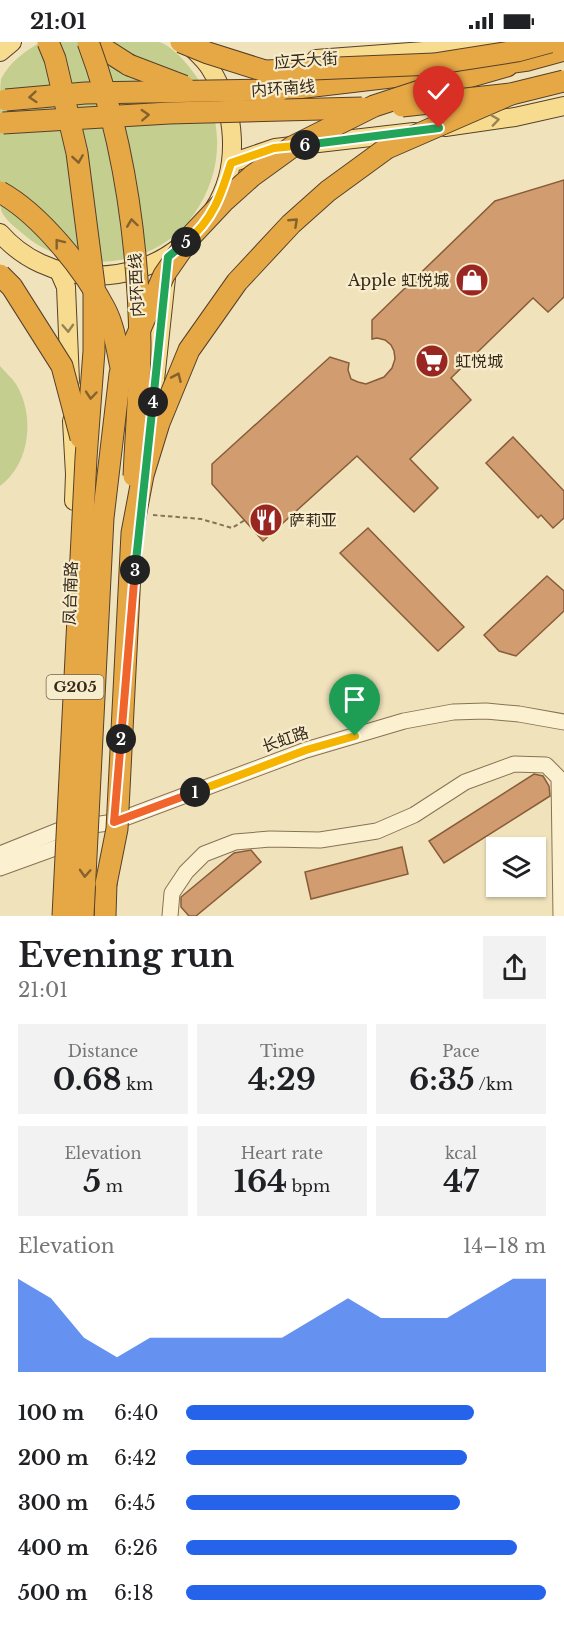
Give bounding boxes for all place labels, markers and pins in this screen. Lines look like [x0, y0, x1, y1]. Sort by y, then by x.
pin [413, 66, 464, 128]
pin: 6 [290, 130, 320, 160]
pin: 5 [171, 227, 201, 257]
shop icon: Apple 虹悦城 [454, 262, 490, 298]
place label: Apple 虹悦城 [347, 270, 449, 290]
supermarket icon: 虹悦城 [414, 343, 450, 379]
place label: 虹悦城 [455, 351, 503, 371]
pin: 4 [138, 387, 168, 417]
restaurant icon: 萨莉亚 [248, 502, 284, 538]
place label: 萨莉亚 [289, 510, 337, 530]
pin: 3 [120, 555, 150, 585]
pin [329, 674, 380, 736]
pin: 2 [106, 724, 136, 754]
pin: 1 [180, 777, 210, 807]

